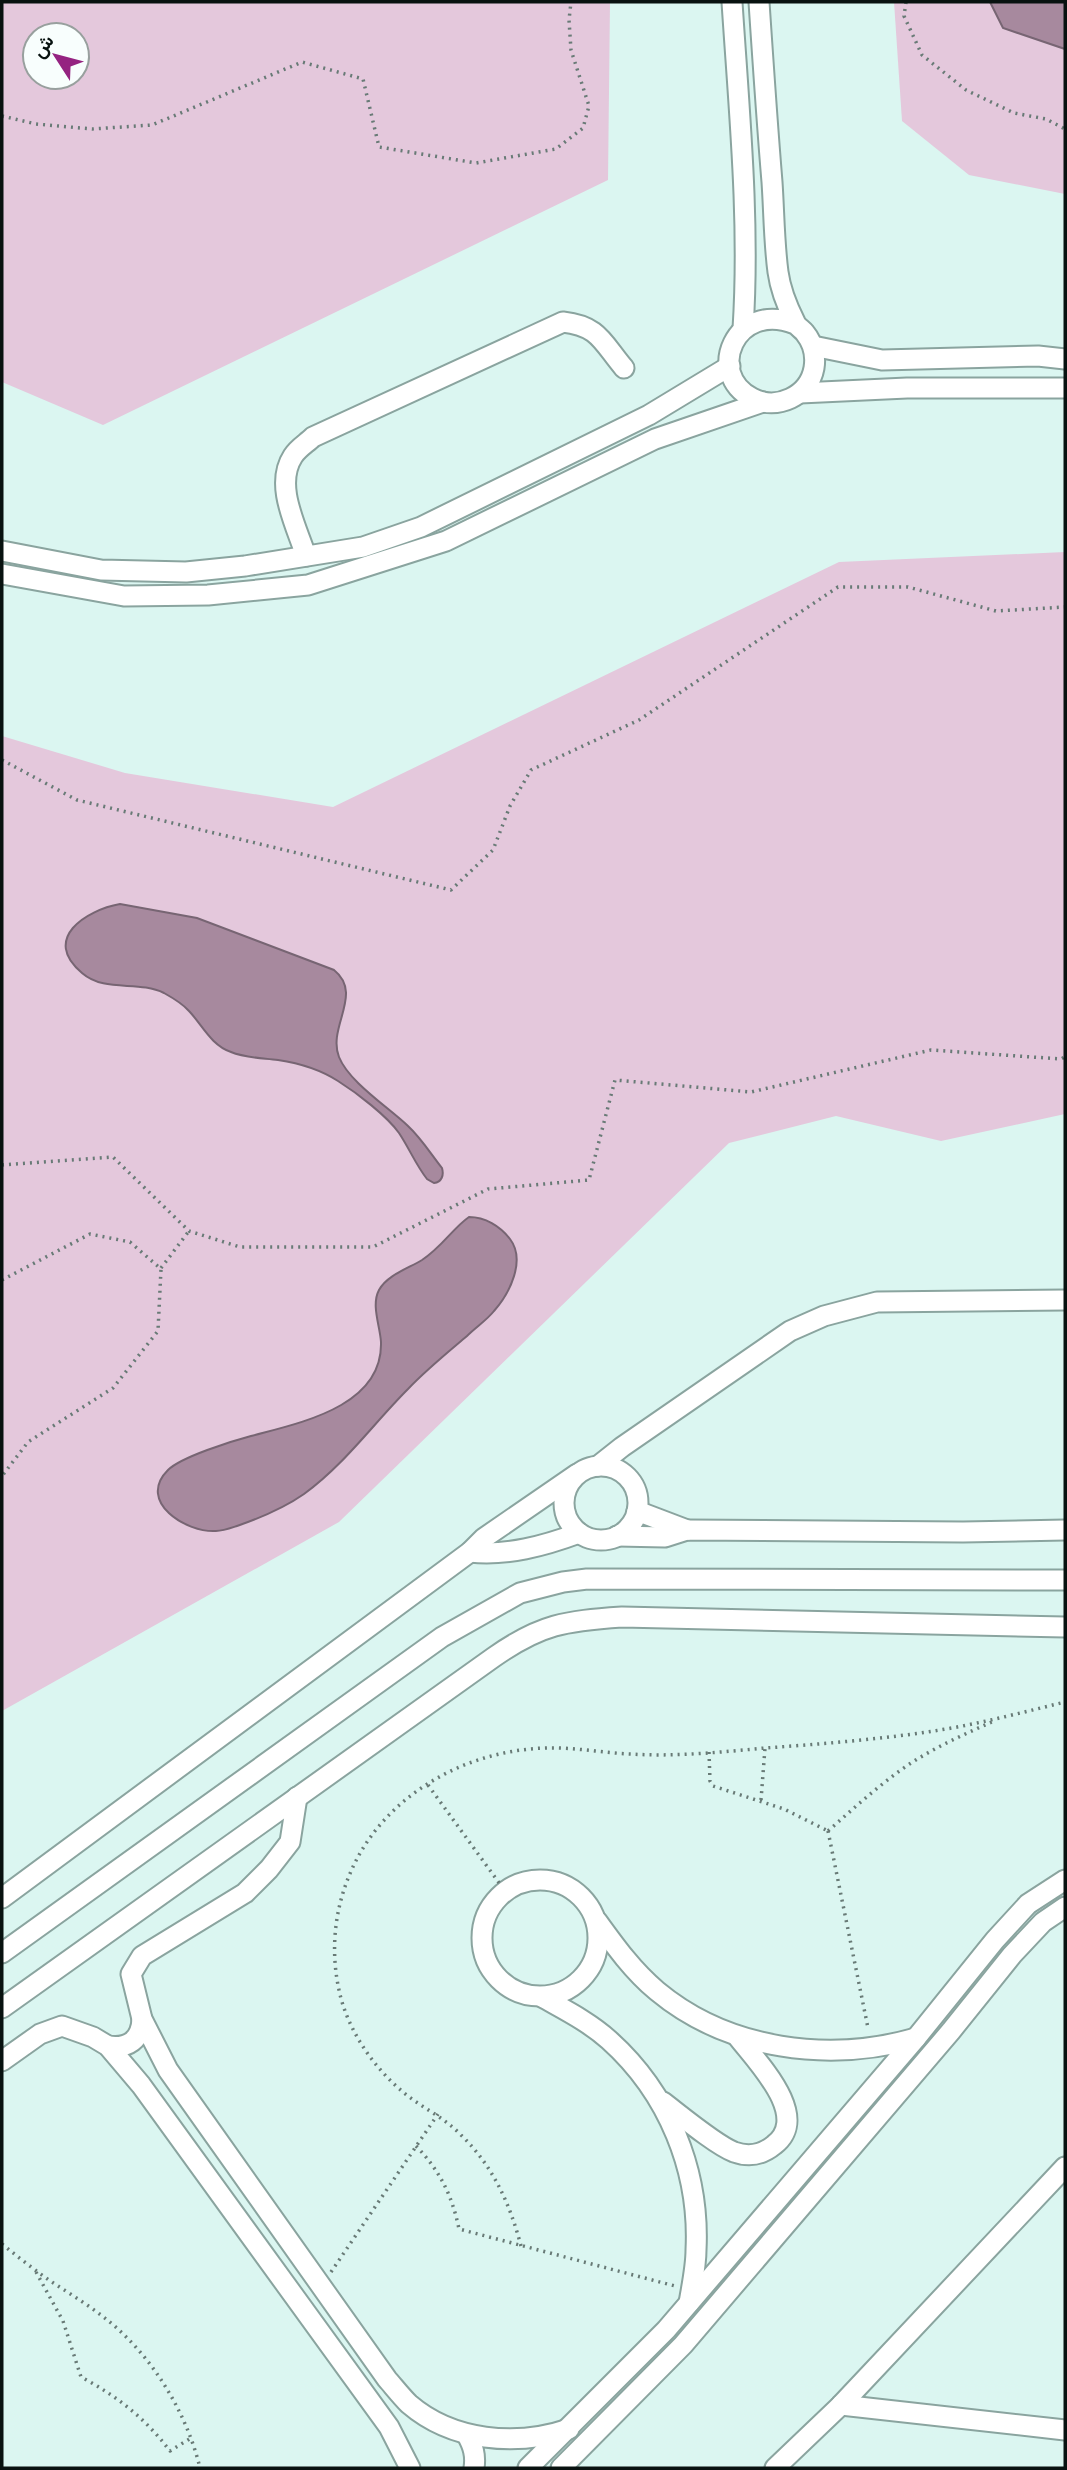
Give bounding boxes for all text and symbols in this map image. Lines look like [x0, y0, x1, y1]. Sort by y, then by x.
north arrow [21, 21, 91, 91]
text: ش [26, 30, 59, 62]

